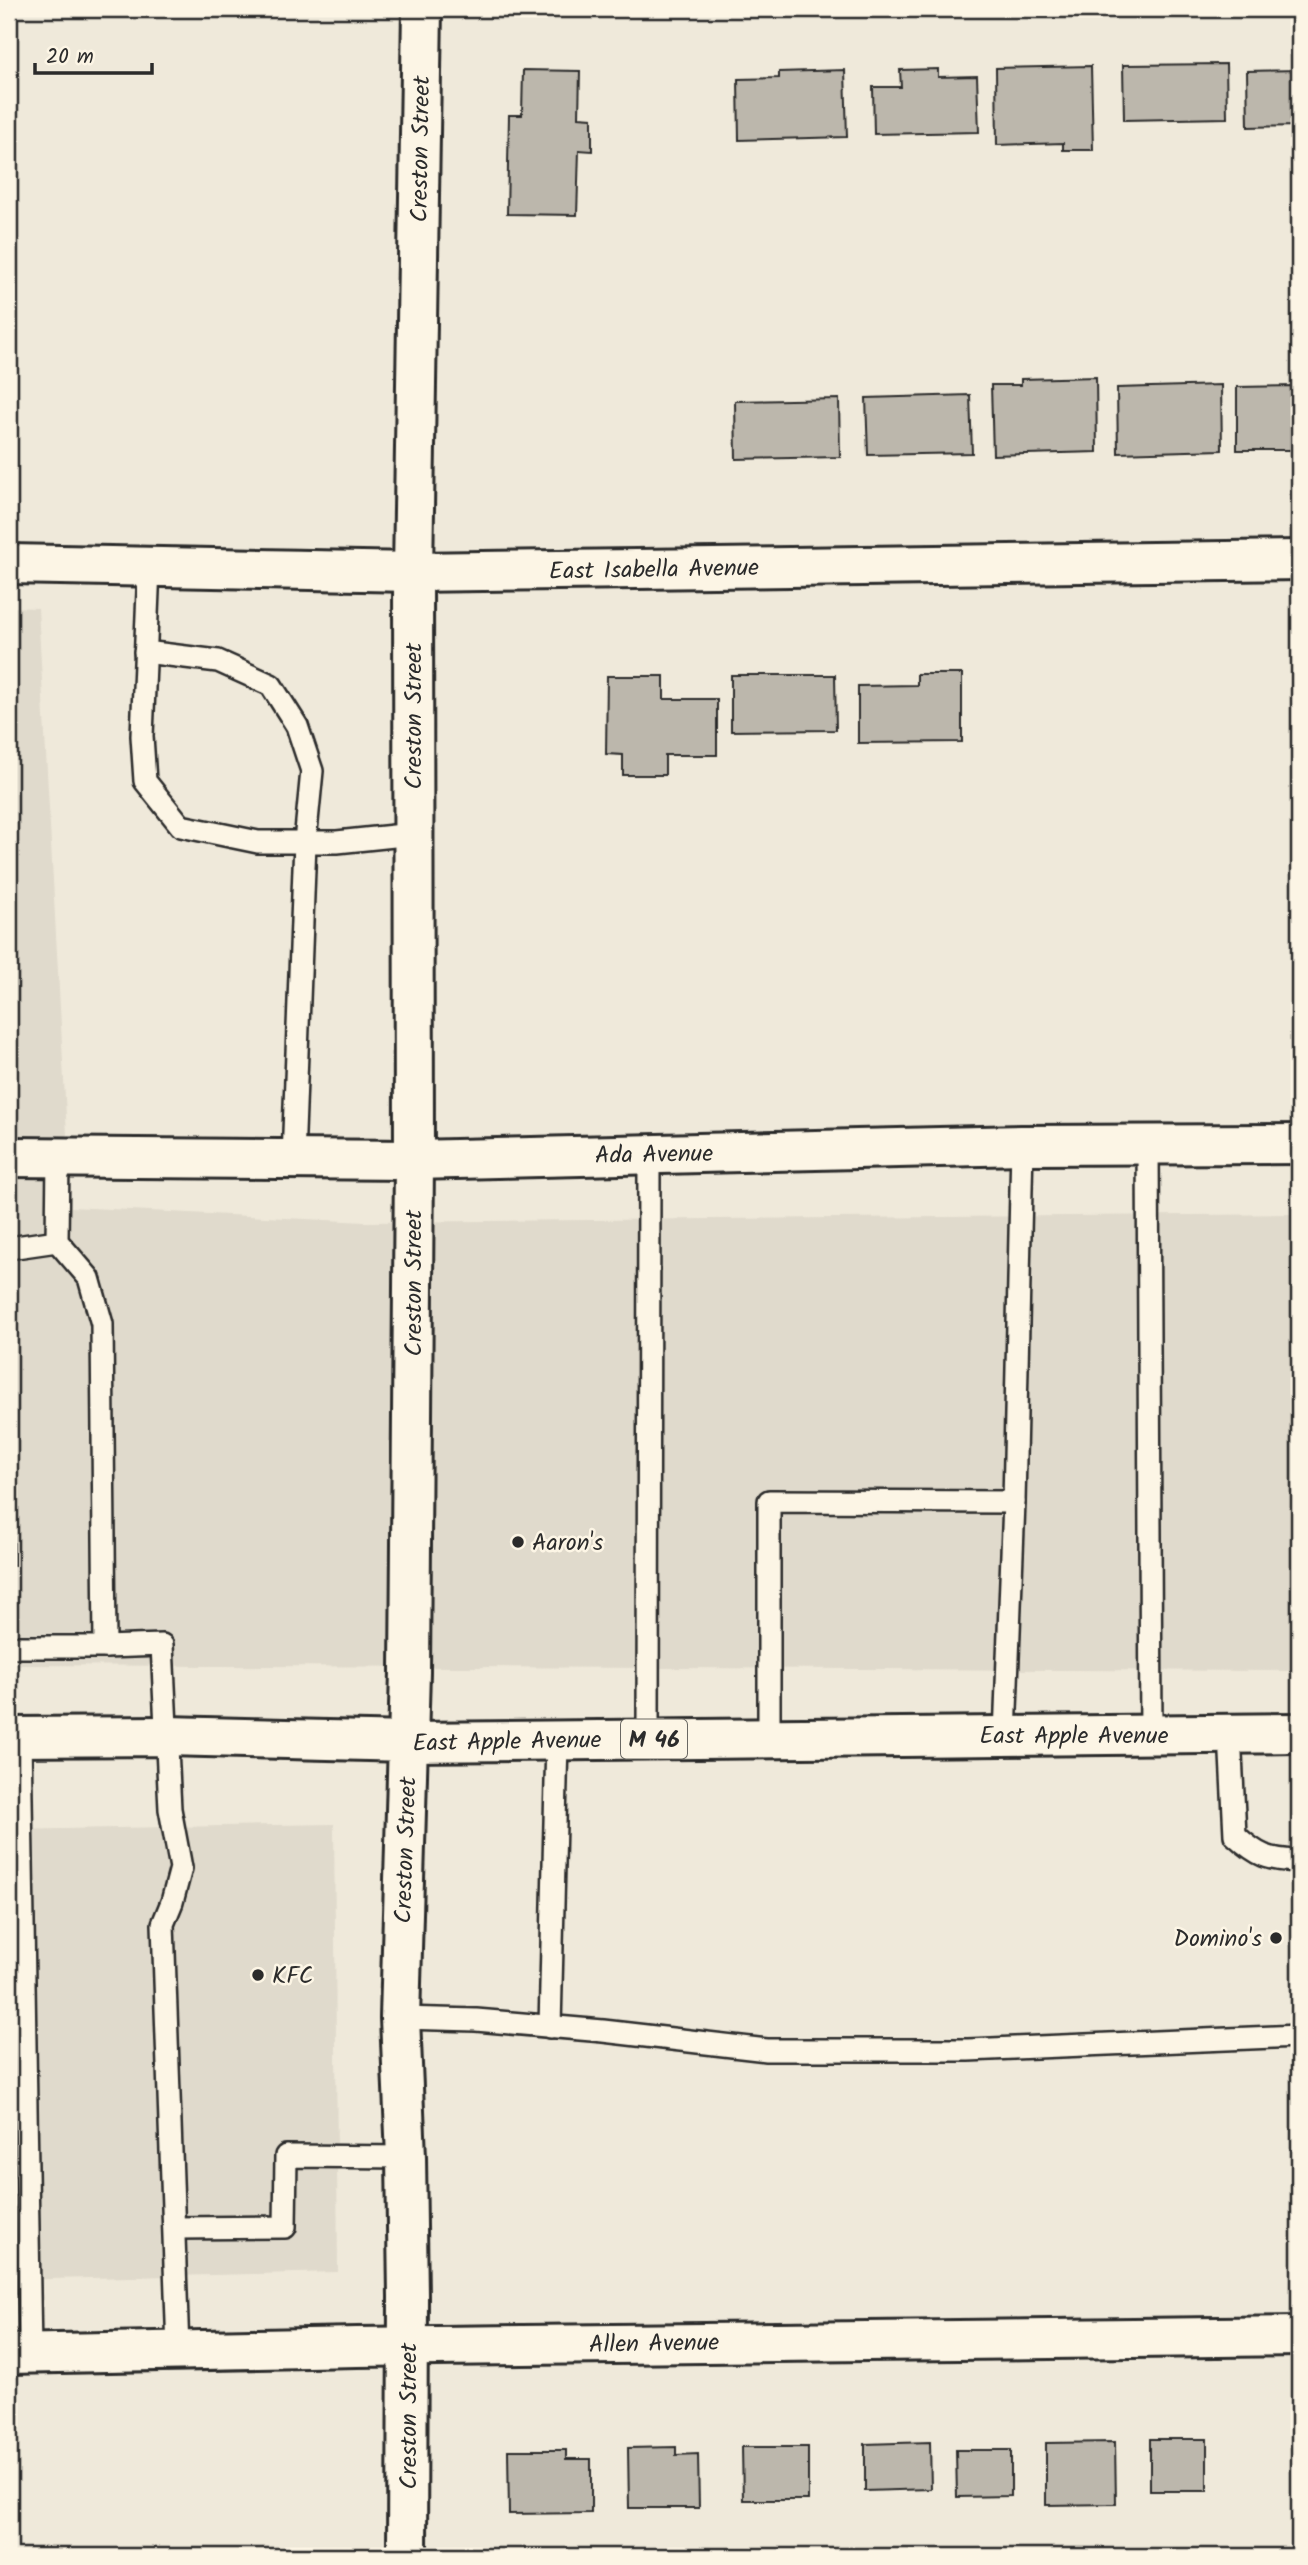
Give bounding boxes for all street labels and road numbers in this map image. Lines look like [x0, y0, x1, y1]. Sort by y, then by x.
street label: Creston Street [401, 75, 442, 223]
street label: East Isabella Avenue [549, 549, 760, 592]
street label: Creston Street [395, 642, 434, 789]
street label: Ada Avenue [595, 1135, 714, 1176]
street label: Creston Street [395, 1209, 434, 1356]
street label: East Apple Avenue [980, 1717, 1169, 1756]
road number: M 46 [621, 1720, 687, 1758]
street label: East Apple Avenue [412, 1721, 602, 1764]
street label: Creston Street [384, 1775, 429, 1924]
street label: Allen Avenue [589, 2324, 720, 2365]
street label: Creston Street [390, 2342, 429, 2489]

